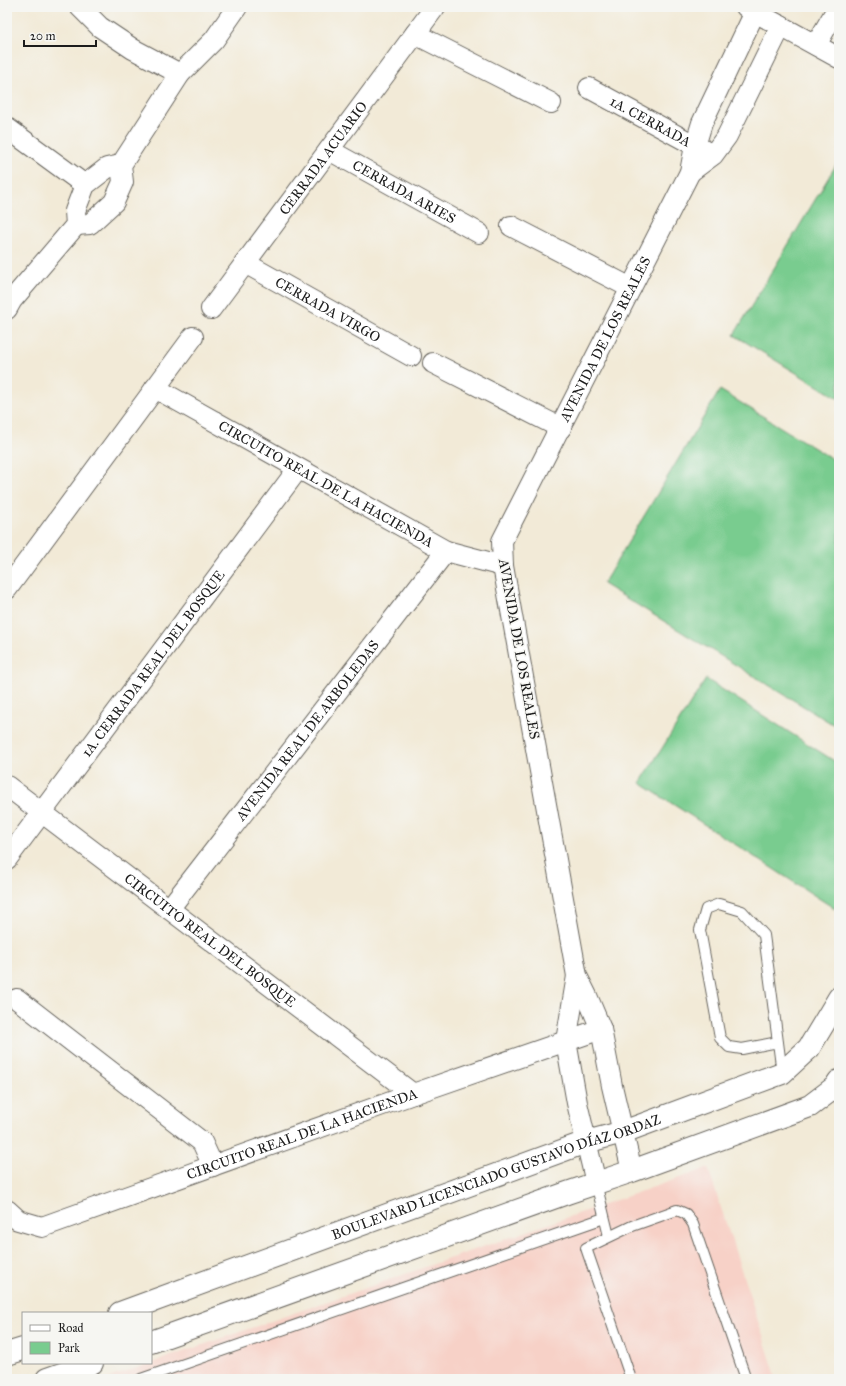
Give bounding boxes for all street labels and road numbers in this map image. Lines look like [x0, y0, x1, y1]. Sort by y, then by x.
street label: 1A. CERRADA [607, 92, 695, 151]
street label: CERRADA ACUARIO [275, 98, 371, 218]
street label: CERRADA ARIES [350, 156, 459, 227]
street label: AVENIDA DE LOS REALES [555, 254, 654, 425]
street label: CERRADA VIRGO [272, 273, 384, 346]
street label: CIRCUITO REAL DE LA HACIENDA [215, 417, 437, 551]
street label: AVENIDA DE LOS REALES [495, 556, 543, 741]
street label: 1A. CERRADA REAL DEL BOSQUE [78, 567, 228, 760]
street label: AVENIDA REAL DE ARBOLEDAS [232, 637, 382, 825]
street label: CIRCUITO REAL DEL BOSQUE [121, 870, 299, 1011]
street label: CIRCUITO REAL DE LA HACIENDA [184, 1084, 420, 1183]
street label: BOULEVARD LICENCIADO GUSTAVO DÍAZ ORDAZ [329, 1110, 663, 1243]

